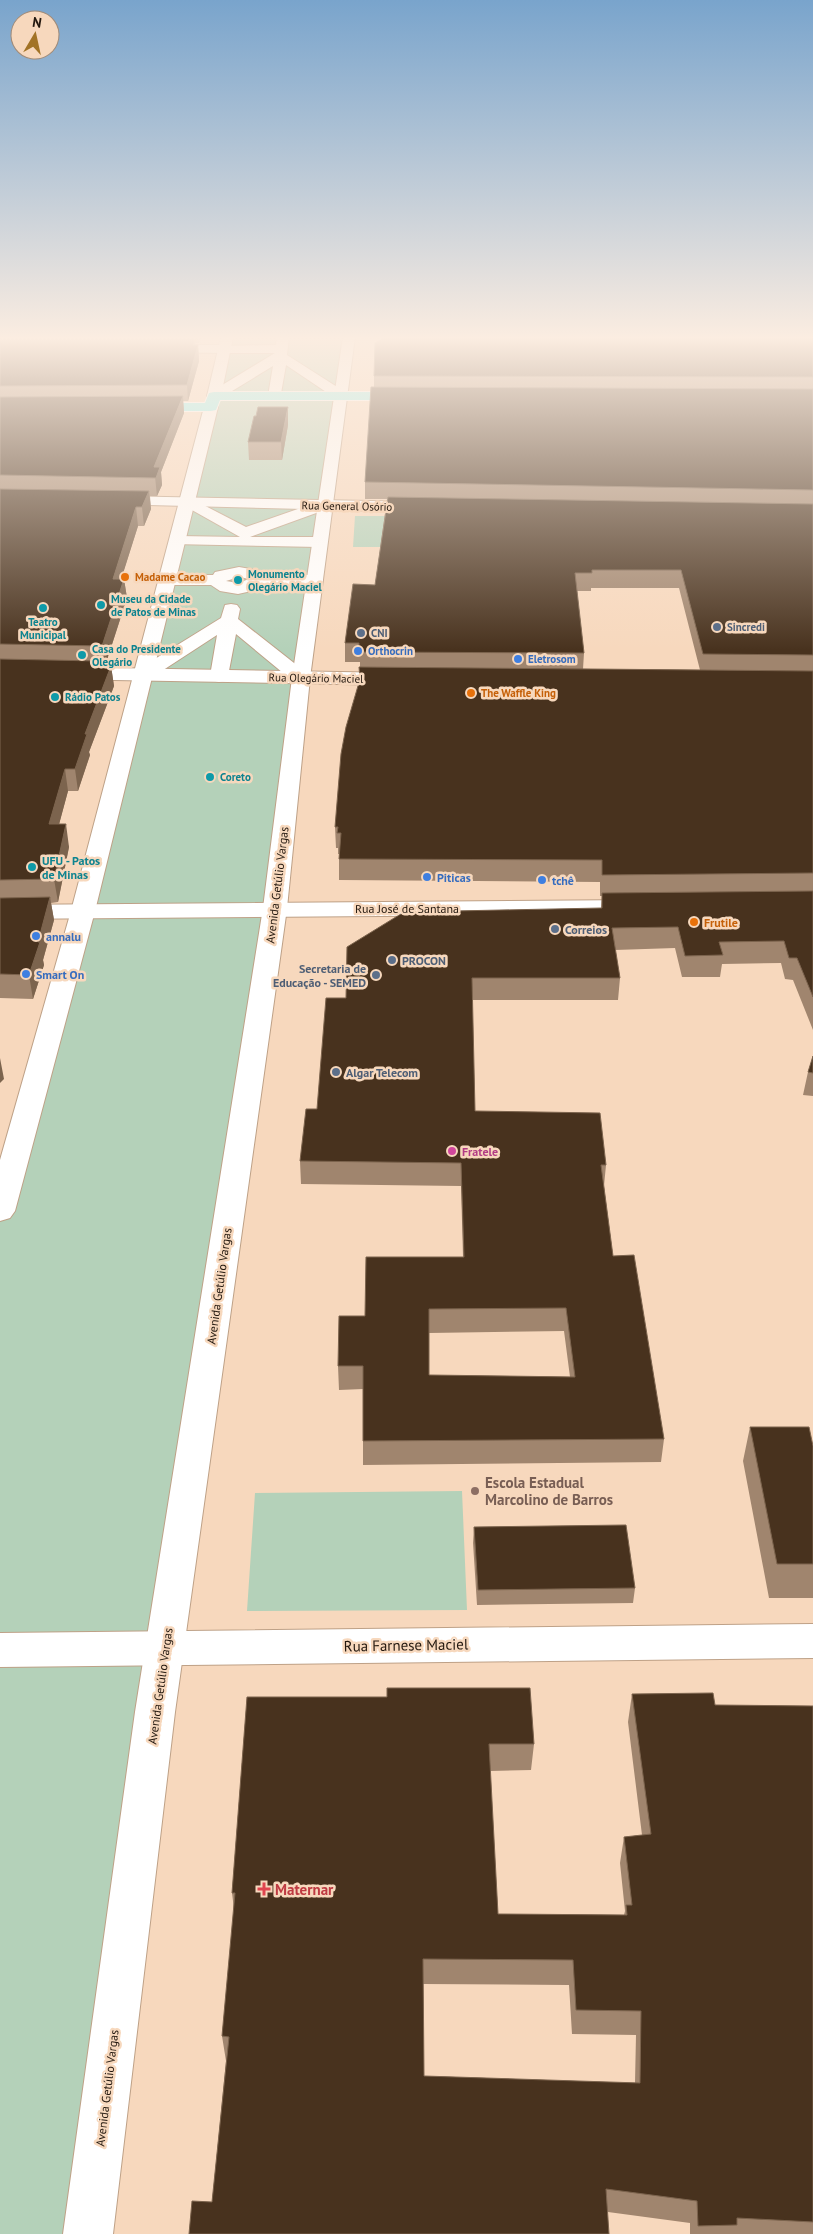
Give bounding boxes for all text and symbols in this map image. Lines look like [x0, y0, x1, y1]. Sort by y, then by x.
north arrow [10, 10, 60, 60]
text: N [31, 13, 43, 32]
street label: Rua General Osório [302, 498, 393, 514]
place label: Monumento Olegário Maciel [248, 567, 323, 594]
place label: Madame Cacao [135, 570, 205, 584]
marker: Madame Cacao [119, 571, 131, 583]
marker: Monumento Olegário Maciel [232, 574, 244, 586]
place label: Museu da Cidade de Patos de Minas [111, 592, 196, 619]
marker: Museu da Cidade de Patos de Minas [95, 599, 107, 611]
marker: Teatro Municipal [37, 602, 49, 614]
place label: Teatro Municipal [20, 615, 67, 642]
place label: Sincredi [727, 620, 765, 634]
marker: Sincredi [711, 621, 723, 633]
place label: CNI [371, 626, 388, 640]
marker: CNI [355, 627, 367, 639]
place label: Casa do Presidente Olegário [92, 642, 181, 669]
place label: Orthocrin [368, 644, 413, 658]
marker: Orthocrin [352, 645, 364, 657]
marker: Casa do Presidente Olegário [76, 649, 88, 661]
place label: Eletrosom [528, 652, 576, 666]
marker: Eletrosom [512, 653, 524, 665]
street label: Rua Olegário Maciel [269, 670, 364, 686]
place label: The Waffle King [481, 686, 556, 700]
marker: The Waffle King [465, 687, 477, 699]
place label: Rádio Patos [65, 690, 121, 704]
marker: Rádio Patos [49, 691, 61, 703]
place label: Coreto [220, 770, 251, 784]
marker: Coreto [204, 771, 216, 783]
street label: Avenida Getúlio Vargas [262, 826, 292, 944]
place label: UFU - Patos de Minas [42, 853, 100, 882]
marker: UFU - Patos de Minas [26, 861, 38, 873]
place label: Piticas [437, 870, 471, 885]
marker: Piticas [421, 871, 433, 883]
place label: tchê [552, 873, 574, 888]
marker: tchê [536, 874, 548, 886]
street label: Rua José de Santana [355, 901, 459, 916]
place label: Frutile [704, 915, 738, 930]
marker: Frutile [688, 916, 700, 928]
place label: Correios [565, 922, 607, 937]
marker: Correios [549, 923, 561, 935]
place label: annalu [46, 929, 81, 944]
marker: annalu [30, 930, 42, 942]
place label: PROCON [402, 953, 446, 968]
marker: PROCON [386, 954, 398, 966]
place label: Secretaria de Educação - SEMED [273, 961, 366, 990]
place label: Smart On [36, 967, 84, 982]
marker: Smart On [20, 968, 32, 980]
marker: Secretaria de Educação - SEMED [370, 969, 382, 981]
place label: Algar Telecom [346, 1065, 418, 1080]
marker: Algar Telecom [330, 1066, 342, 1078]
place label: Fratele [462, 1144, 498, 1159]
marker: Fratele [446, 1145, 458, 1157]
street label: Avenida Getúlio Vargas [203, 1227, 235, 1345]
place label: Escola Estadual Marcolino de Barros [485, 1473, 613, 1509]
marker: Escola Estadual Marcolino de Barros [469, 1485, 481, 1497]
street label: Avenida Getúlio Vargas [144, 1627, 176, 1745]
street label: Rua Farnese Maciel [344, 1634, 469, 1656]
place label: Maternar [275, 1880, 334, 1899]
marker: Maternar [257, 1882, 271, 1896]
street label: Avenida Getúlio Vargas [92, 2029, 122, 2147]

